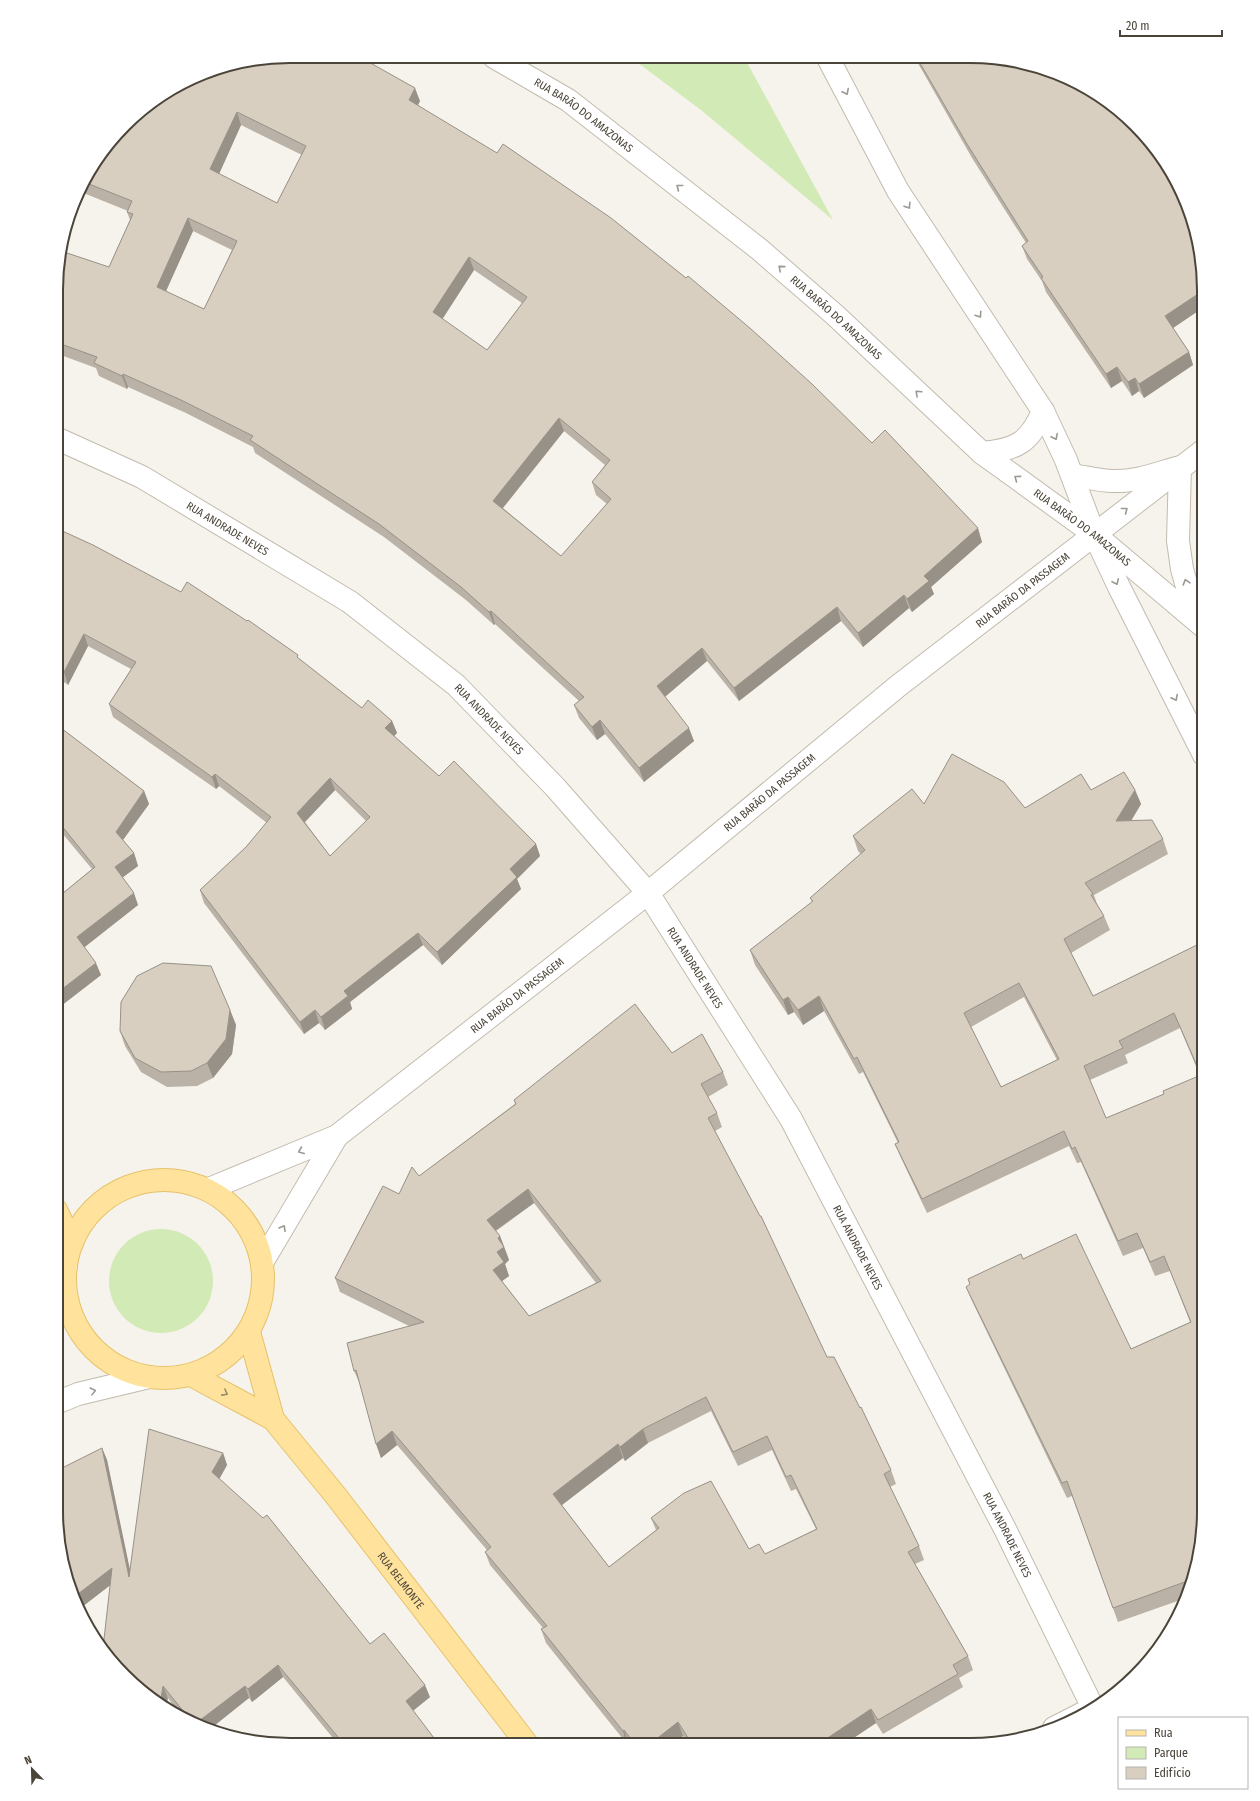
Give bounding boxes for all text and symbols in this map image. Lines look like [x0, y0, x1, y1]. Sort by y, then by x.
scale bar [1120, 12, 1222, 38]
text: 20 m [1126, 19, 1150, 33]
street label: RUA BARÃO DO AMAZONAS [532, 76, 636, 156]
one-way arrow [841, 88, 848, 95]
one-way arrow [677, 185, 684, 192]
one-way arrow [903, 202, 911, 209]
one-way arrow [778, 266, 786, 273]
street label: RUA BARÃO DO AMAZONAS [787, 273, 885, 363]
one-way arrow [974, 311, 982, 318]
one-way arrow [916, 391, 923, 398]
one-way arrow [1051, 433, 1058, 440]
one-way arrow [1014, 476, 1021, 483]
street label: RUA BARÃO DO AMAZONAS [1031, 487, 1133, 569]
street label: RUA ANDRADE NEVES [184, 499, 271, 559]
one-way arrow [1120, 508, 1127, 515]
street label: RUA BARÃO DA PASSAGEM [973, 550, 1072, 631]
one-way arrow [1111, 577, 1119, 585]
one-way arrow [1182, 579, 1191, 586]
street label: RUA ANDRADE NEVES [451, 681, 526, 758]
one-way arrow [1170, 694, 1177, 701]
street label: RUA BARÃO DA PASSAGEM [721, 751, 818, 834]
street label: RUA ANDRADE NEVES [664, 925, 726, 1011]
street label: RUA BARÃO DA PASSAGEM [468, 955, 567, 1036]
one-way arrow [297, 1147, 304, 1155]
street label: RUA ANDRADE NEVES [830, 1203, 885, 1293]
one-way arrow [278, 1225, 285, 1232]
one-way arrow [90, 1387, 96, 1395]
one-way arrow [221, 1388, 228, 1396]
street label: RUA ANDRADE NEVES [980, 1490, 1034, 1580]
street label: RUA BELMONTE [375, 1550, 427, 1612]
legend [1118, 1717, 1248, 1789]
text: Rua [1154, 1726, 1173, 1740]
text: Parque [1154, 1746, 1188, 1760]
north arrow [12, 1749, 52, 1789]
text: N [23, 1753, 34, 1768]
text: Edifício [1154, 1766, 1191, 1780]

